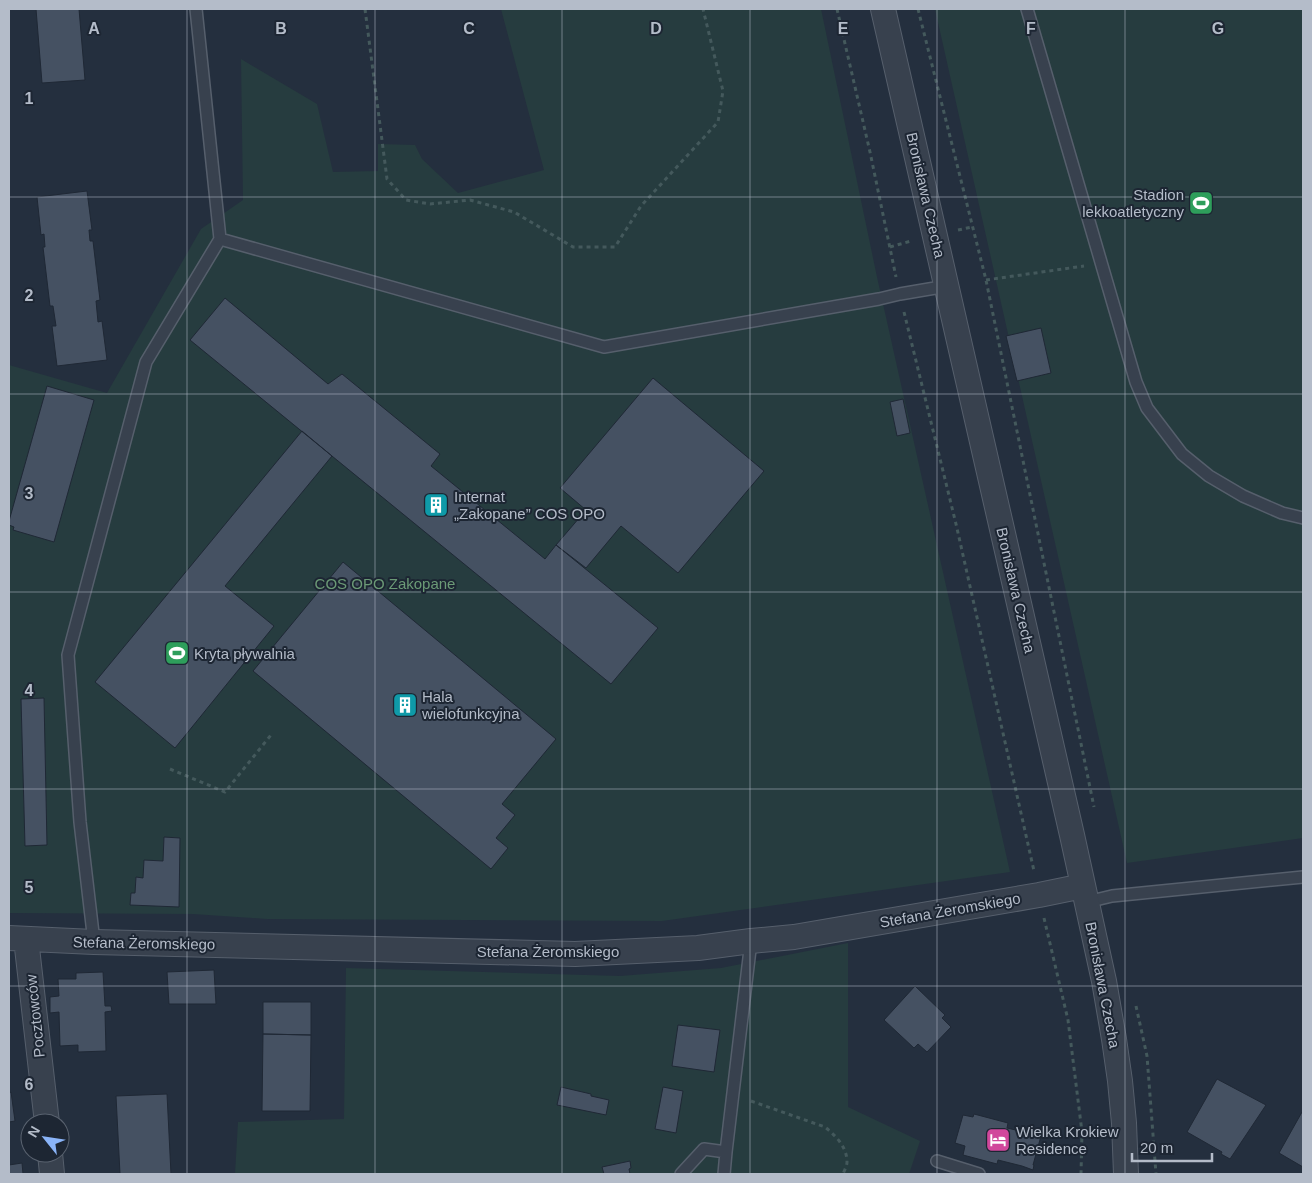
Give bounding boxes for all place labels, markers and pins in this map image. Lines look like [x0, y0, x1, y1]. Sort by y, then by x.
place label: Stadion lekkoatletyczny [1082, 186, 1184, 220]
sports icon: Stadion lekkoatletyczny [1188, 190, 1214, 216]
place label: Internat „Zakopane” COS OPO [454, 488, 605, 522]
building icon: Internat „Zakopane” COS OPO [423, 492, 449, 518]
sports icon: Kryta pływalnia [164, 640, 190, 666]
place label: Kryta pływalnia [194, 645, 296, 662]
place label: Hala wielofunkcyjna [421, 688, 520, 722]
building icon: Hala wielofunkcyjna [392, 692, 418, 718]
place label: Wielka Krokiew Residence [1016, 1123, 1119, 1157]
hotel icon: Wielka Krokiew Residence [985, 1127, 1011, 1153]

